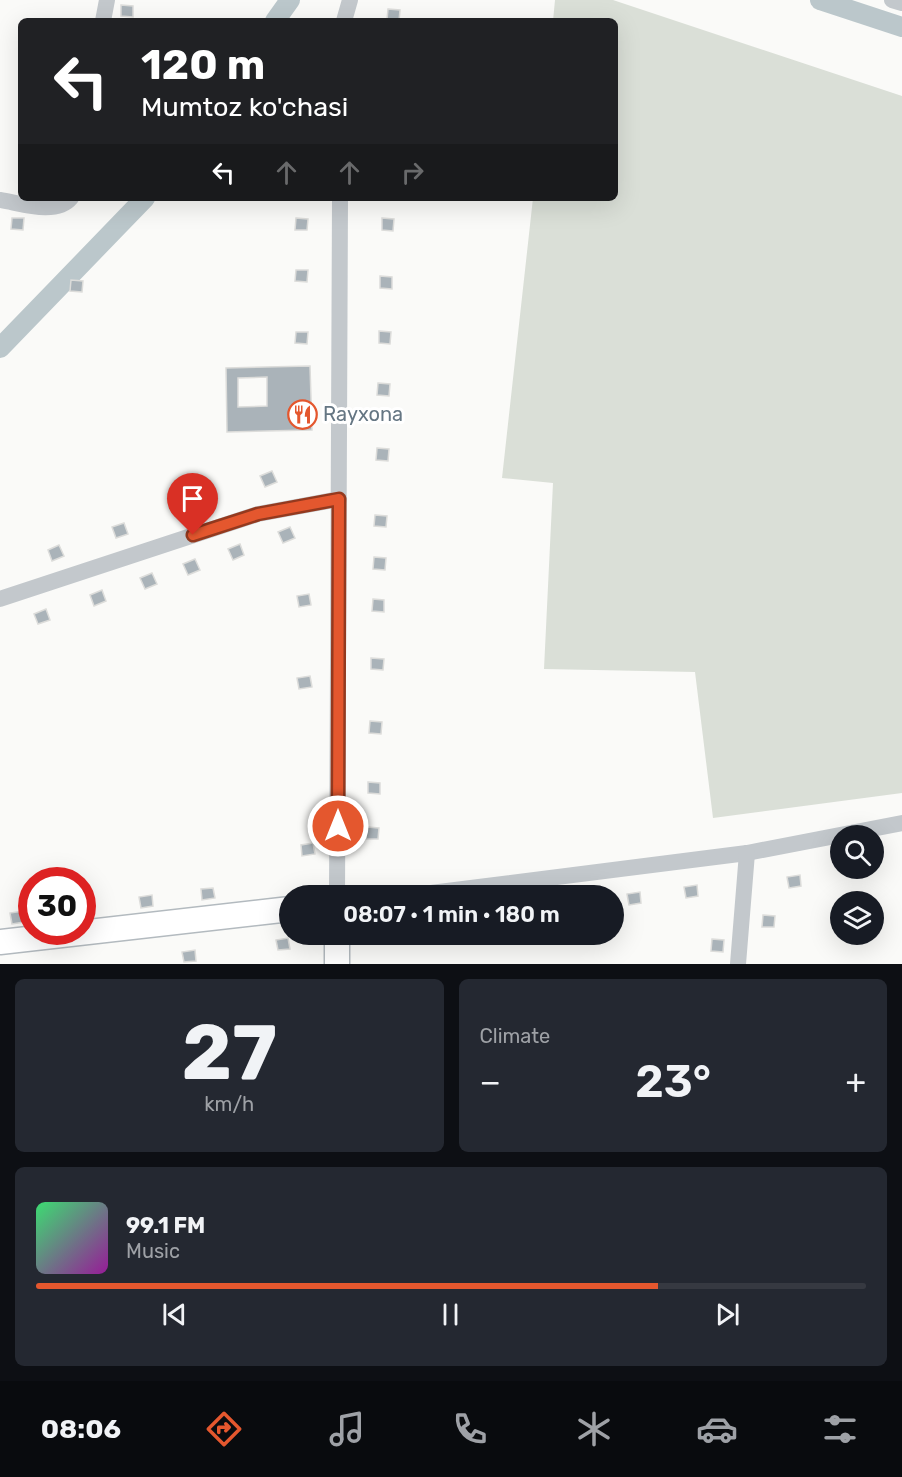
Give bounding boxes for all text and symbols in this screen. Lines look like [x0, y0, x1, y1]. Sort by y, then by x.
text: 120 m [141, 40, 265, 90]
icon: left [42, 42, 120, 120]
text: Mumtoz ko'chasi [141, 91, 348, 123]
icon: left [207, 156, 240, 189]
icon: ahead [270, 156, 303, 189]
icon: ahead [333, 156, 366, 189]
icon: right [396, 156, 429, 189]
restaurant icon: Rayxona [286, 398, 318, 430]
place label: Rayxona [323, 402, 403, 426]
pin [167, 473, 218, 535]
icon: arrive [176, 482, 209, 515]
position arrow [306, 794, 370, 858]
map controls [830, 825, 884, 945]
button: search [830, 825, 884, 879]
speed limit sign: 30 [18, 867, 96, 945]
button: layers [830, 891, 884, 945]
text: 08:07 · 1 min · 180 m [343, 901, 560, 928]
text: 27 [182, 1006, 277, 1099]
text: Climate [480, 1024, 550, 1048]
text: 23° [635, 1055, 711, 1108]
text: − [480, 1062, 501, 1101]
text: + [845, 1062, 866, 1101]
text: km/h [204, 1092, 254, 1116]
text: 99.1 FM [126, 1212, 205, 1239]
text: Music [126, 1239, 180, 1263]
icon: previous [158, 1298, 191, 1331]
icon: pause [434, 1298, 467, 1331]
icon: next [711, 1298, 744, 1331]
icon: directions [203, 1408, 245, 1450]
icon: music [326, 1408, 368, 1450]
icon: phone [449, 1408, 491, 1450]
icon: climate [573, 1408, 615, 1450]
icon: car [696, 1408, 738, 1450]
icon: filters [819, 1408, 861, 1450]
text: 08:06 [41, 1413, 121, 1445]

